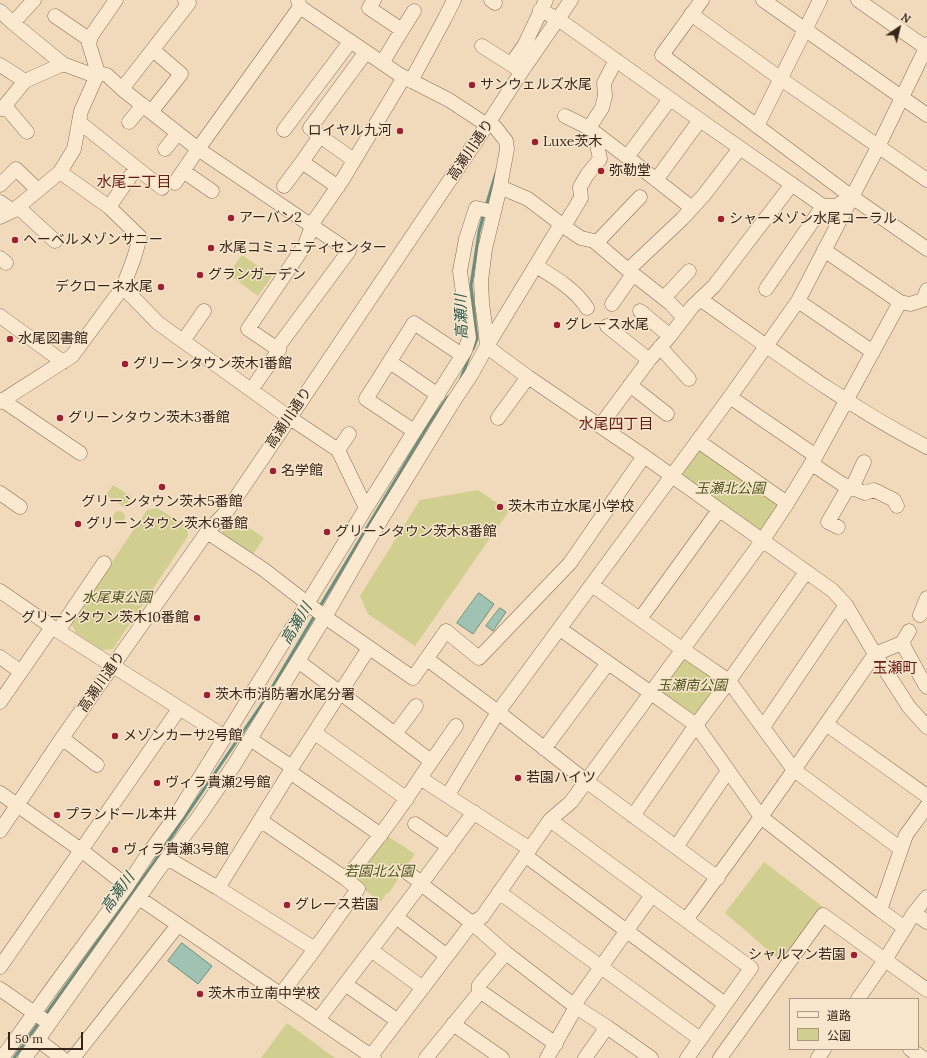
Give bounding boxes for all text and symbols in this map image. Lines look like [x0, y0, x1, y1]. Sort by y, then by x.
north arrow [879, 8, 919, 48]
text: N [898, 10, 913, 26]
place label: サンウェルズ水尾 [480, 77, 592, 93]
marker: サンウェルズ水尾 [467, 80, 477, 90]
street label: 高瀬川通り [444, 116, 498, 184]
place label: ロイヤル九河 [308, 123, 392, 139]
marker: ロイヤル九河 [395, 126, 405, 136]
place label: Luxe茨木 [543, 134, 602, 150]
marker: Luxe茨木 [530, 137, 540, 147]
place label: 弥勒堂 [609, 163, 651, 179]
marker: 弥勒堂 [596, 166, 606, 176]
district label: 水尾二丁目 [97, 174, 171, 192]
place label: アーバン2 [239, 210, 302, 226]
place label: シャーメゾン水尾コーラル [729, 211, 897, 227]
marker: アーバン2 [226, 213, 236, 223]
marker: シャーメゾン水尾コーラル [716, 214, 726, 224]
place label: ヘーベルメゾンサニー [23, 232, 163, 248]
marker: ヘーベルメゾンサニー [10, 235, 20, 245]
place label: 水尾コミュニティセンター [219, 240, 387, 256]
marker: 水尾コミュニティセンター [206, 243, 216, 253]
place label: グランガーデン [208, 267, 306, 283]
marker: グランガーデン [195, 270, 205, 280]
place label: デクローネ水尾 [55, 279, 153, 295]
marker: デクローネ水尾 [156, 282, 166, 292]
water label: 高瀬川 [452, 294, 472, 340]
place label: グレース水尾 [565, 317, 649, 333]
marker: グレース水尾 [552, 320, 562, 330]
place label: 水尾図書館 [18, 331, 88, 347]
marker: 水尾図書館 [5, 334, 15, 344]
place label: グリーンタウン茨木1番館 [133, 356, 292, 372]
marker: グリーンタウン茨木1番館 [120, 359, 130, 369]
street label: 高瀬川通り [262, 384, 316, 452]
place label: グリーンタウン茨木3番館 [68, 410, 230, 426]
marker: グリーンタウン茨木3番館 [55, 413, 65, 423]
district label: 水尾四丁目 [579, 416, 653, 434]
place label: 名学館 [281, 463, 323, 479]
marker: 名学館 [268, 466, 278, 476]
park label: 玉瀬北公園 [695, 481, 765, 497]
marker: グリーンタウン茨木5番館 [157, 482, 167, 492]
place label: グリーンタウン茨木5番館 [81, 494, 243, 510]
place label: 茨木市立水尾小学校 [508, 499, 634, 515]
marker: 茨木市立水尾小学校 [495, 502, 505, 512]
place label: グリーンタウン茨木6番館 [86, 516, 248, 532]
marker: グリーンタウン茨木6番館 [73, 519, 83, 529]
place label: グリーンタウン茨木8番館 [335, 524, 497, 540]
marker: グリーンタウン茨木8番館 [322, 527, 332, 537]
park label: 水尾東公園 [82, 590, 152, 606]
water label: 高瀬川 [278, 600, 316, 648]
place label: グリーンタウン茨木10番館 [21, 610, 189, 626]
marker: グリーンタウン茨木10番館 [192, 613, 202, 623]
street label: 高瀬川通り [75, 649, 129, 715]
district label: 玉瀬町 [873, 660, 917, 678]
park label: 玉瀬南公園 [657, 678, 727, 694]
place label: 茨木市消防署水尾分署 [215, 687, 355, 703]
marker: 茨木市消防署水尾分署 [202, 690, 212, 700]
place label: メゾンカーサ2号館 [123, 728, 243, 744]
marker: メゾンカーサ2号館 [110, 731, 120, 741]
place label: 若園ハイツ [526, 770, 596, 786]
marker: 若園ハイツ [513, 773, 523, 783]
place label: ヴィラ貴瀬2号館 [165, 775, 271, 791]
marker: ヴィラ貴瀬2号館 [152, 778, 162, 788]
place label: プランドール本井 [65, 807, 177, 823]
marker: プランドール本井 [52, 810, 62, 820]
place label: ヴィラ貴瀬3号館 [123, 842, 229, 858]
marker: ヴィラ貴瀬3号館 [110, 845, 120, 855]
park label: 若園北公園 [344, 864, 414, 880]
water label: 高瀬川 [97, 870, 139, 916]
place label: グレース若園 [295, 897, 379, 913]
marker: グレース若園 [282, 900, 292, 910]
place label: シャルマン若園 [748, 947, 846, 963]
marker: シャルマン若園 [849, 950, 859, 960]
place label: 茨木市立南中学校 [208, 986, 320, 1002]
marker: 茨木市立南中学校 [195, 989, 205, 999]
legend [789, 998, 919, 1050]
text: 道路 [827, 1008, 851, 1023]
scale bar [10, 1024, 85, 1050]
text: 公園 [827, 1028, 851, 1043]
text: 50 m [15, 1031, 43, 1046]

